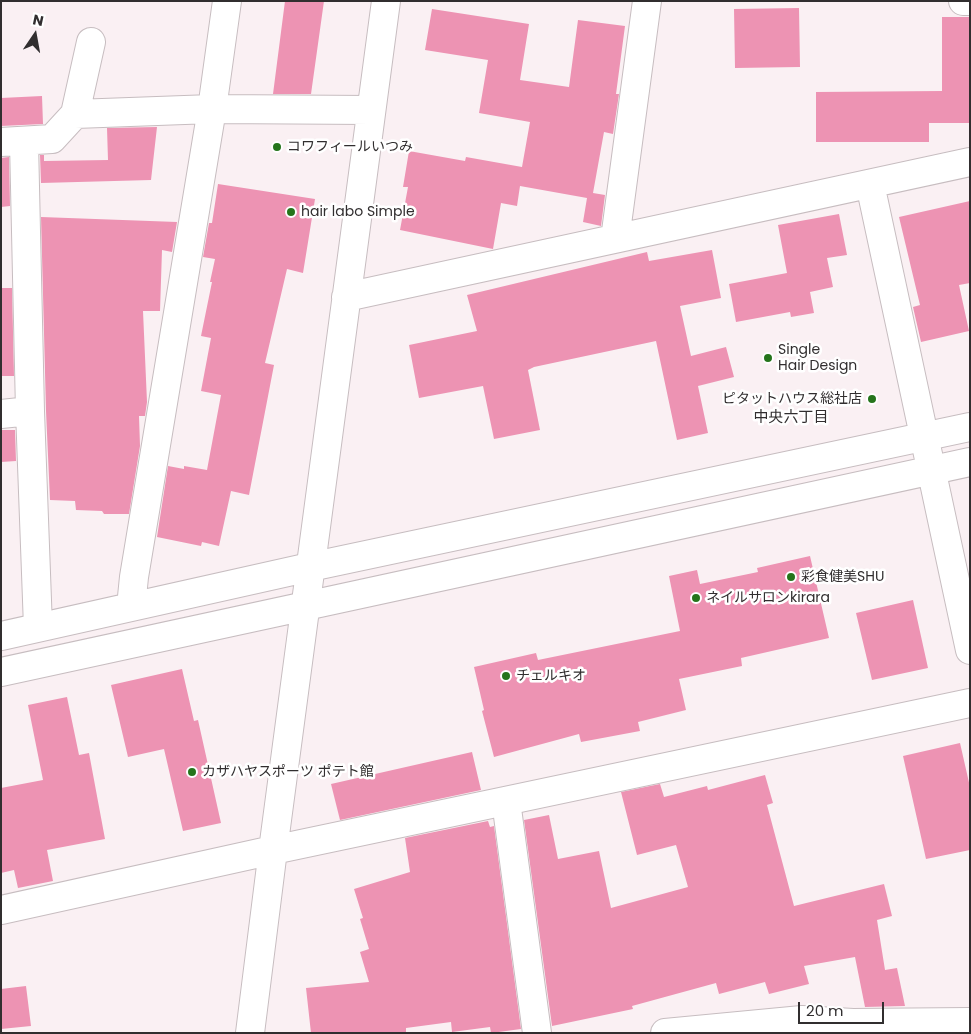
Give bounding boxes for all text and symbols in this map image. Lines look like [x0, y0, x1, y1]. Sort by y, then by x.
text: N [31, 9, 45, 31]
north arrow [10, 10, 60, 60]
place label: コワフィールいつみ [287, 139, 413, 155]
marker: コワフィールいつみ [271, 141, 283, 153]
place label: hair labo Simple [301, 204, 415, 220]
marker: hair labo Simple [285, 206, 297, 218]
place label: Single Hair Design [778, 342, 857, 374]
marker: Single Hair Design [762, 352, 774, 364]
place label: ピタットハウス総社店 [722, 391, 862, 407]
marker: ピタットハウス総社店 [866, 393, 878, 405]
district label: 中央六丁目 [754, 409, 828, 427]
place label: 彩食健美SHU [801, 569, 884, 585]
marker: 彩食健美SHU [785, 571, 797, 583]
place label: ネイルサロンkirara [706, 590, 830, 606]
marker: ネイルサロンkirara [690, 592, 702, 604]
place label: チェルキオ [516, 668, 586, 684]
marker: チェルキオ [500, 670, 512, 682]
place label: カザハヤスポーツ ポテト館 [202, 764, 374, 780]
marker: カザハヤスポーツ ポテト館 [186, 766, 198, 778]
scale bar [801, 992, 887, 1024]
text: 20 m [806, 1000, 844, 1021]

